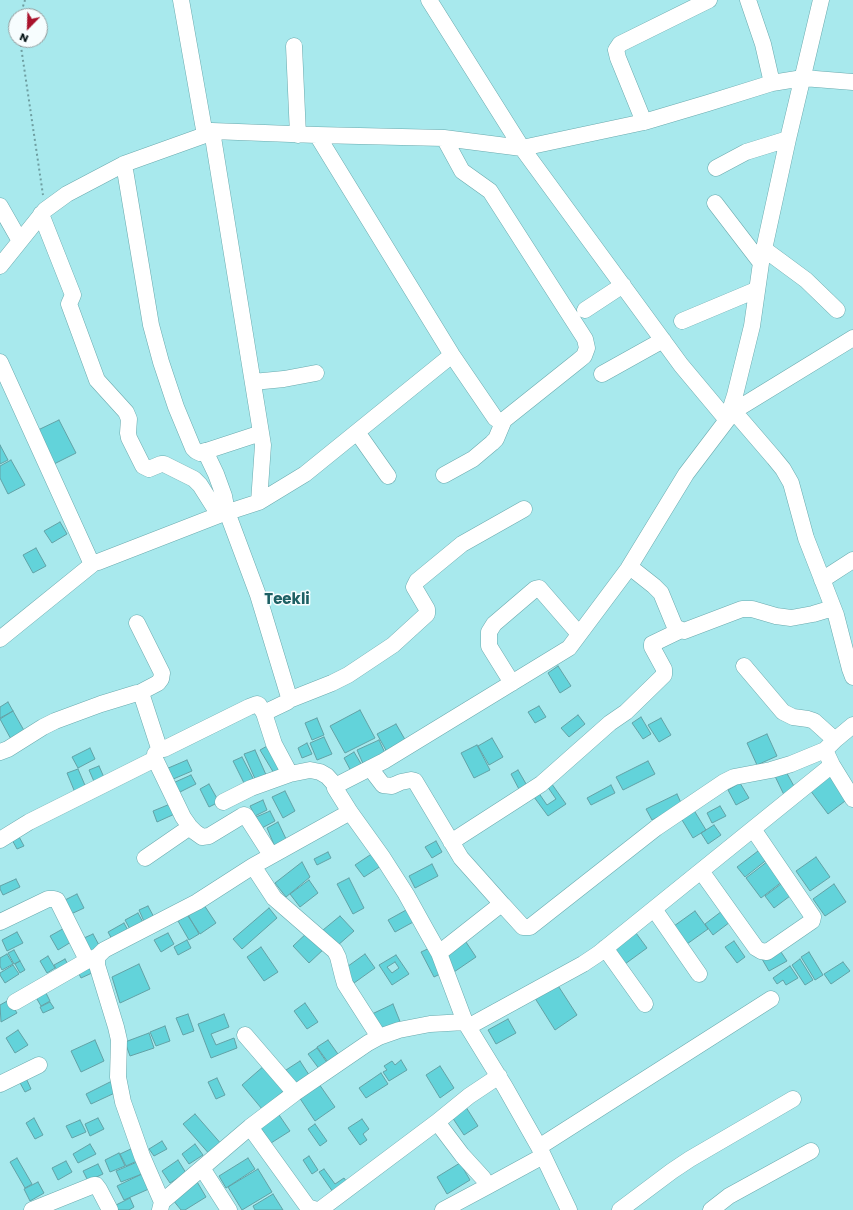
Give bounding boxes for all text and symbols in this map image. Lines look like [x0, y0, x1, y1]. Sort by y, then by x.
north arrow [8, 8, 48, 48]
text: N [17, 29, 31, 47]
district label: Teekli [264, 591, 310, 609]

